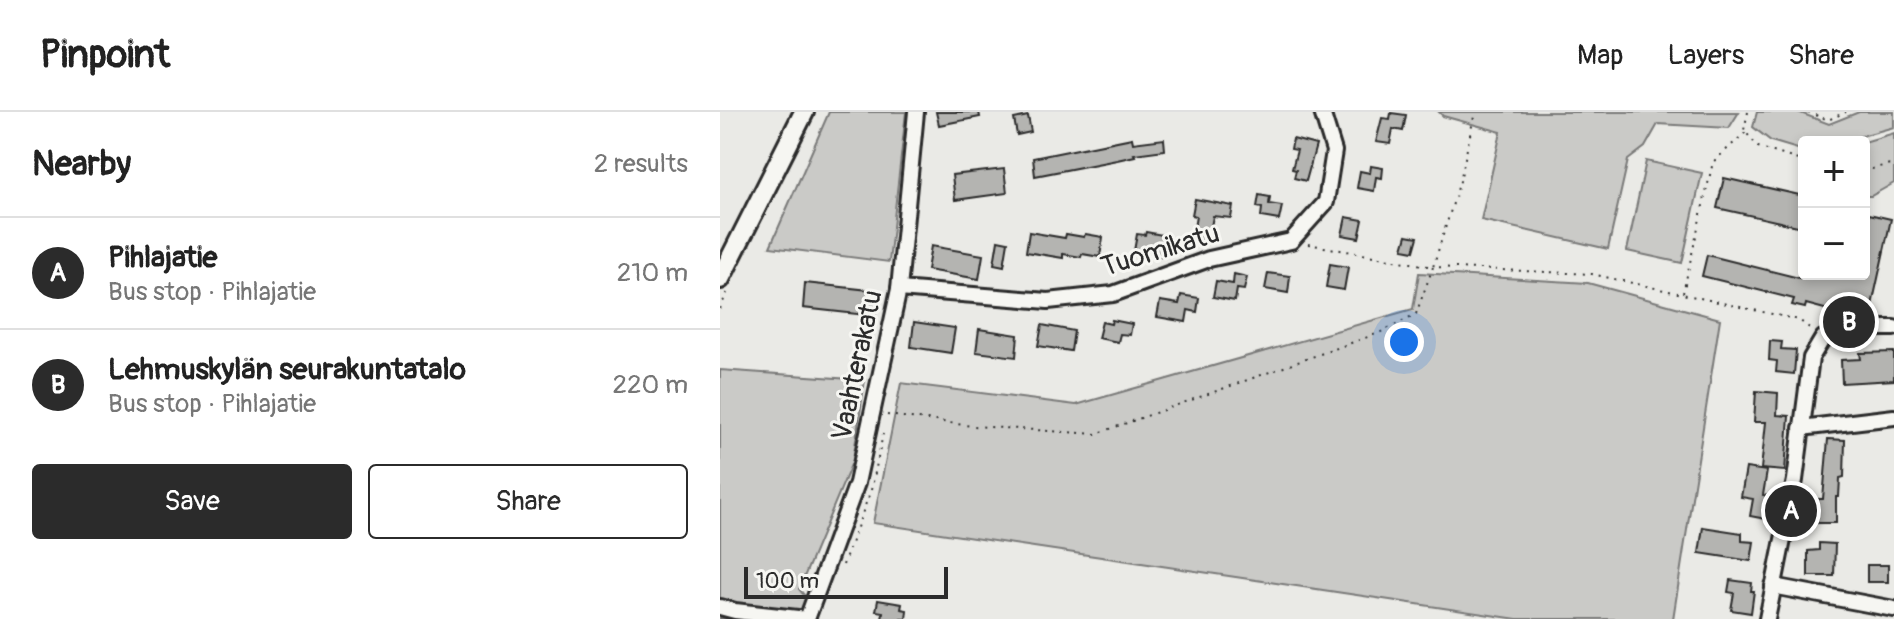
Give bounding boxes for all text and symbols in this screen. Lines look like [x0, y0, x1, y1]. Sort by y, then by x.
text: Pinpoint [40, 31, 170, 79]
text: Map [1577, 38, 1623, 73]
text: Layers [1667, 38, 1744, 73]
text: Share [1788, 38, 1854, 73]
map controls [1798, 136, 1870, 280]
button: + [1798, 136, 1870, 208]
text: Nearby [32, 143, 131, 186]
text: 2 results [594, 148, 688, 180]
button: − [1798, 208, 1870, 280]
street label: Tuomikatu [1097, 216, 1224, 285]
text: Pihlajatie [108, 239, 217, 276]
text: A [50, 257, 66, 289]
text: 210 m [617, 257, 688, 289]
text: Bus stop · Pihlajatie [108, 276, 316, 308]
street label: Vaahterakatu [824, 287, 891, 444]
pin: B [1823, 292, 1875, 352]
your location [1384, 322, 1424, 362]
text: Lehmuskylän seurakuntatalo [108, 351, 466, 388]
text: B [51, 369, 65, 401]
text: 220 m [612, 369, 688, 401]
text: Bus stop · Pihlajatie [108, 388, 316, 420]
button: Save [32, 464, 352, 539]
button: Share [368, 464, 688, 539]
pin: A [1765, 481, 1817, 541]
scale bar [744, 563, 948, 599]
text: 100 m [756, 567, 819, 595]

